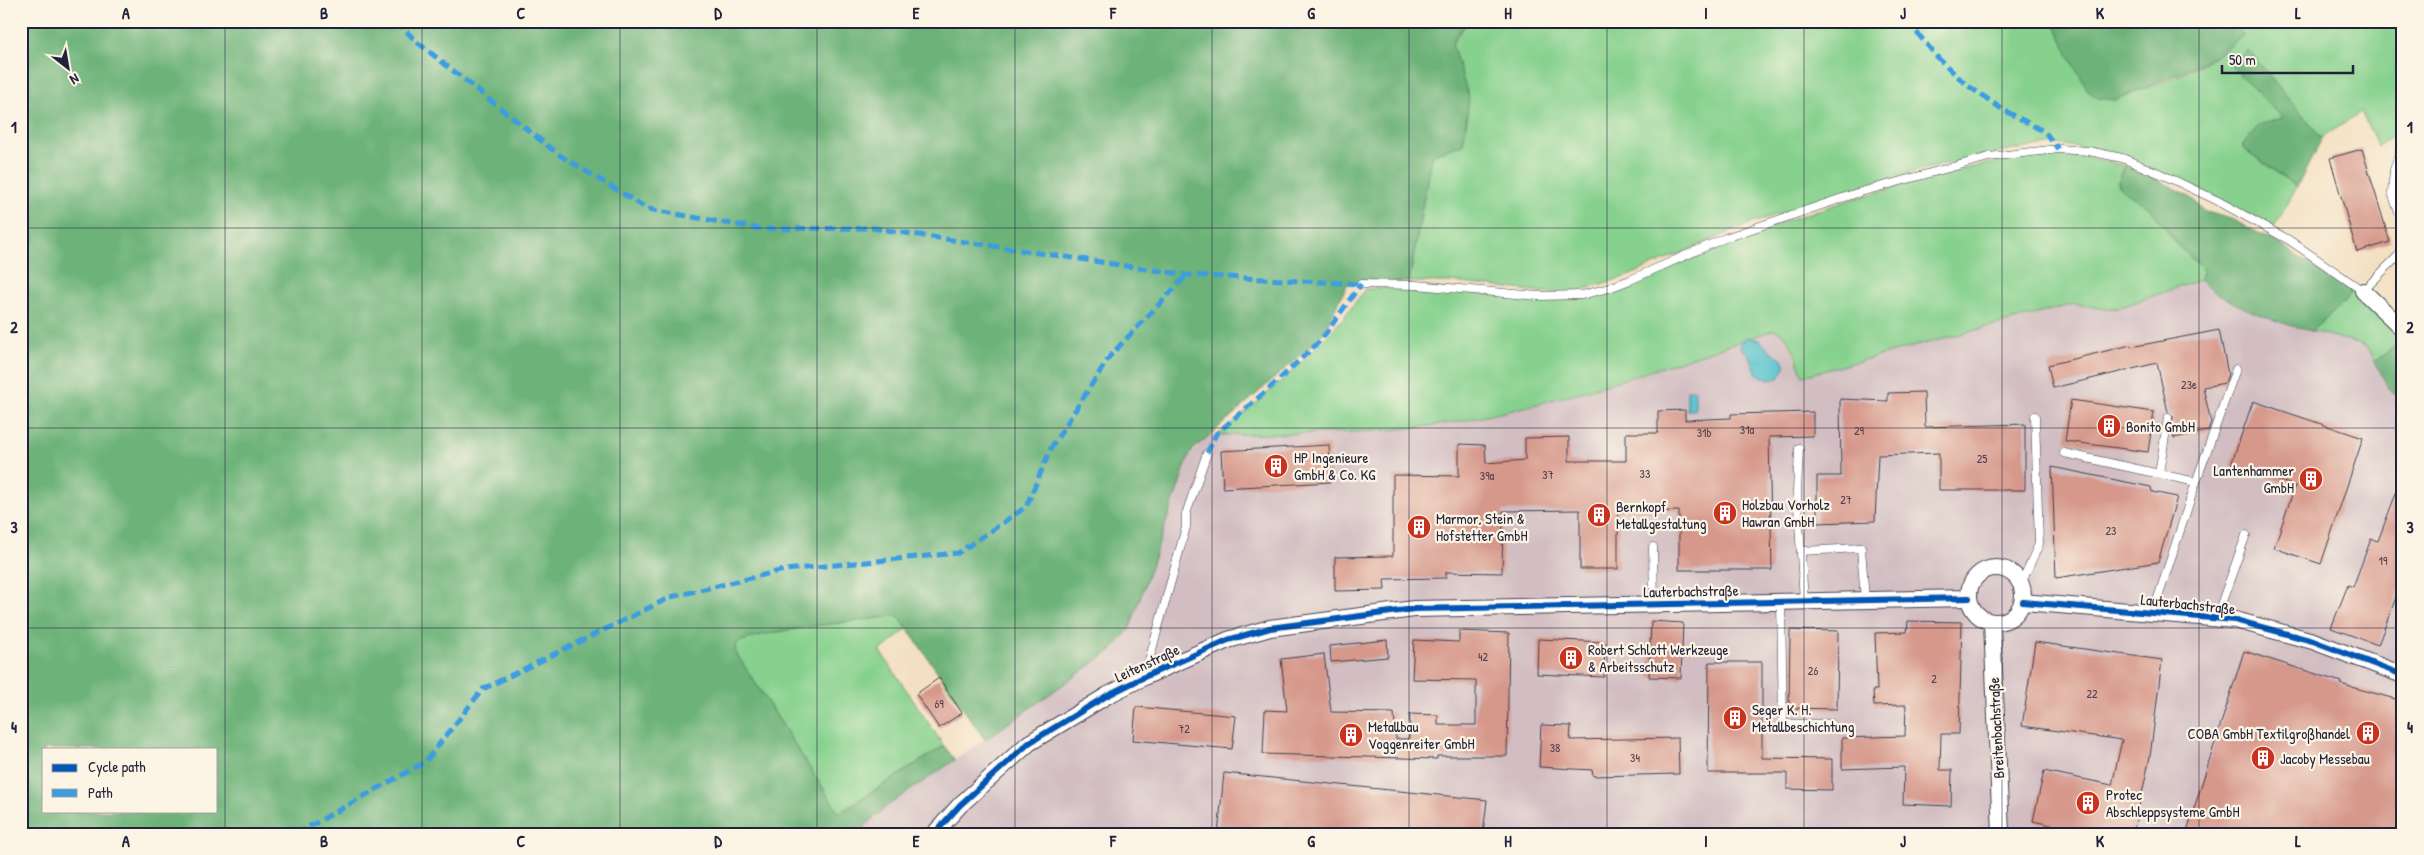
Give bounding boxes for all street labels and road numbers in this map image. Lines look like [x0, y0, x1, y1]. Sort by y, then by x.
street label: Lauterbachstraße [1643, 580, 1739, 602]
street label: Lauterbachstraße [2140, 589, 2236, 619]
street label: Leitenstraße [1111, 639, 1183, 687]
street label: Breitenbachstraße [1983, 677, 2009, 779]

